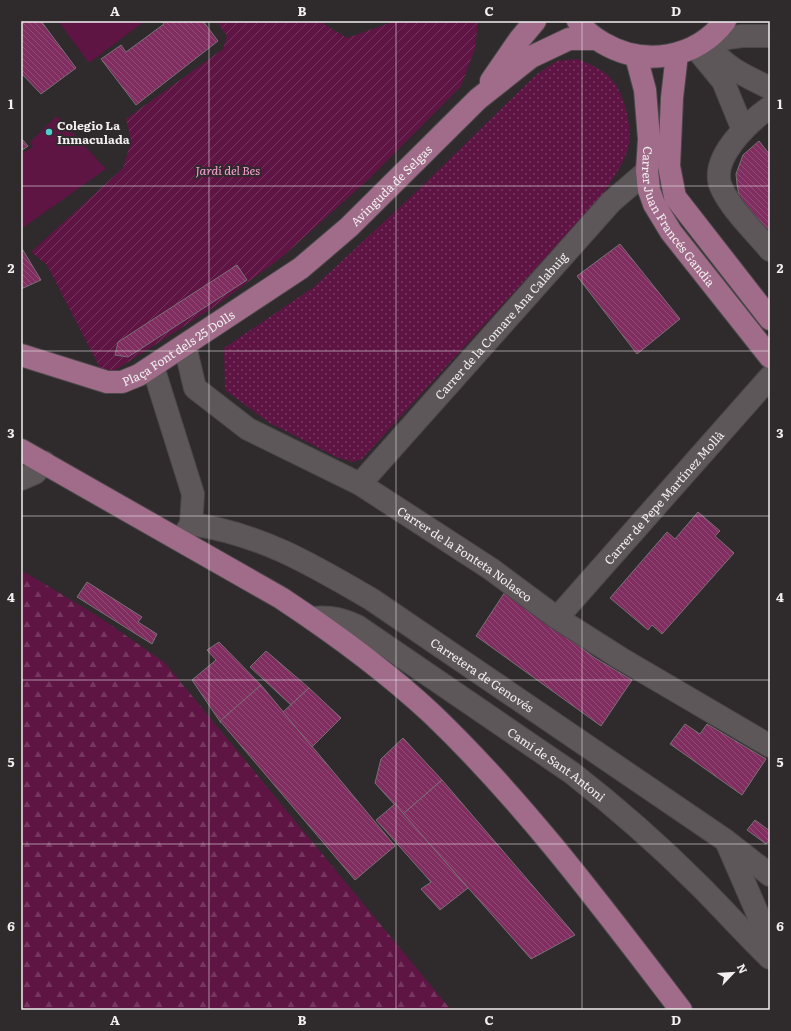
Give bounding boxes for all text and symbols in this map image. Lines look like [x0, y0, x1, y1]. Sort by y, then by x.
text: A [110, 1, 120, 20]
text: B [298, 1, 307, 20]
text: C [484, 1, 494, 20]
text: D [671, 1, 681, 20]
text: 1 [8, 94, 14, 113]
text: 1 [777, 94, 783, 113]
place label: Colegio La Inmaculada [57, 116, 130, 148]
marker: Colegio La Inmaculada [44, 127, 54, 137]
street label: Avinguda de Selgas [346, 140, 436, 230]
street label: Carrer Juan Francés Gandía [638, 146, 720, 291]
park label: Jardí del Bes [196, 161, 260, 179]
street label: Carrer de la Comare Ana Calabuig [430, 248, 572, 403]
text: 2 [8, 258, 15, 277]
text: 2 [777, 258, 784, 277]
street label: Plaça Font dels 25 Dolls [119, 305, 239, 390]
text: 3 [7, 423, 15, 442]
text: 3 [776, 423, 784, 442]
street label: Carrer de Pepe Martínez Mollà [599, 426, 728, 568]
street label: Carrer de la Fonteta Nolasco [394, 502, 536, 606]
text: 4 [7, 587, 15, 606]
text: 4 [776, 587, 784, 606]
street label: Carretera de Genovés [427, 633, 538, 717]
street label: Camí de Sant Antoni [504, 723, 609, 805]
text: 5 [7, 752, 15, 771]
text: 5 [776, 752, 784, 771]
text: 6 [7, 916, 15, 935]
text: 6 [776, 916, 784, 935]
north arrow [713, 953, 753, 993]
text: N [734, 961, 752, 976]
text: A [110, 1010, 120, 1029]
text: B [298, 1010, 307, 1029]
text: C [484, 1010, 494, 1029]
text: D [671, 1010, 681, 1029]

